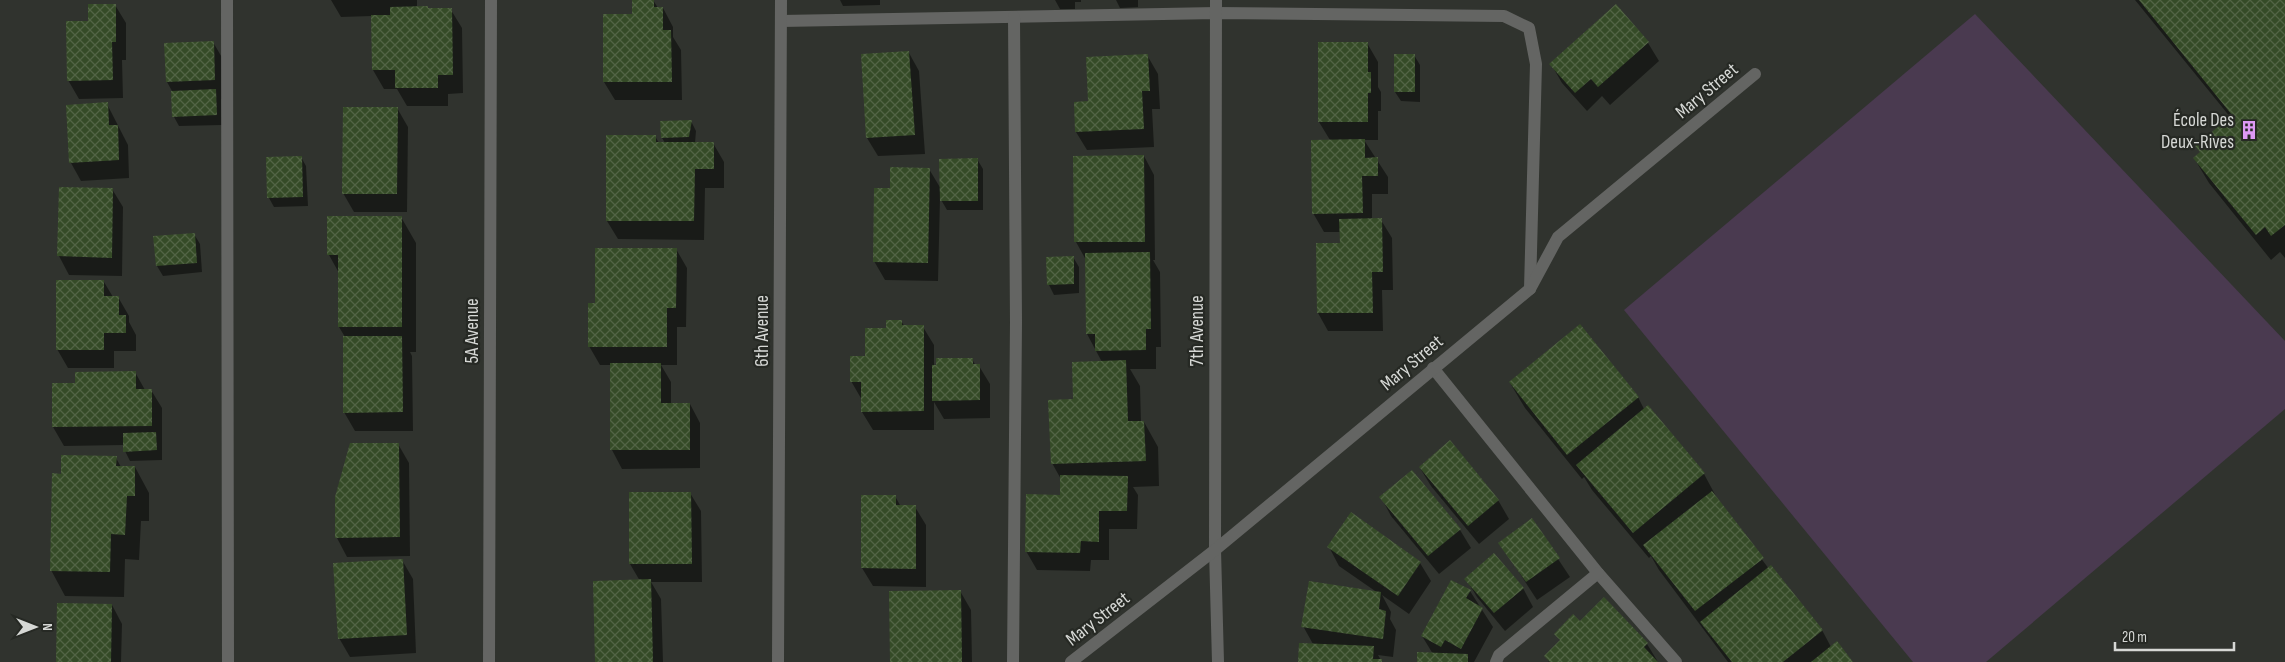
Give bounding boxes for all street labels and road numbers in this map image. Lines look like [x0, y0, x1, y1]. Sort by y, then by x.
street label: Mary Street [1671, 58, 1743, 124]
street label: 6th Avenue [751, 295, 774, 367]
street label: 7th Avenue [1186, 295, 1209, 367]
street label: 5A Avenue [461, 298, 484, 364]
street label: Mary Street [1376, 330, 1448, 396]
street label: Mary Street [1061, 587, 1135, 651]

